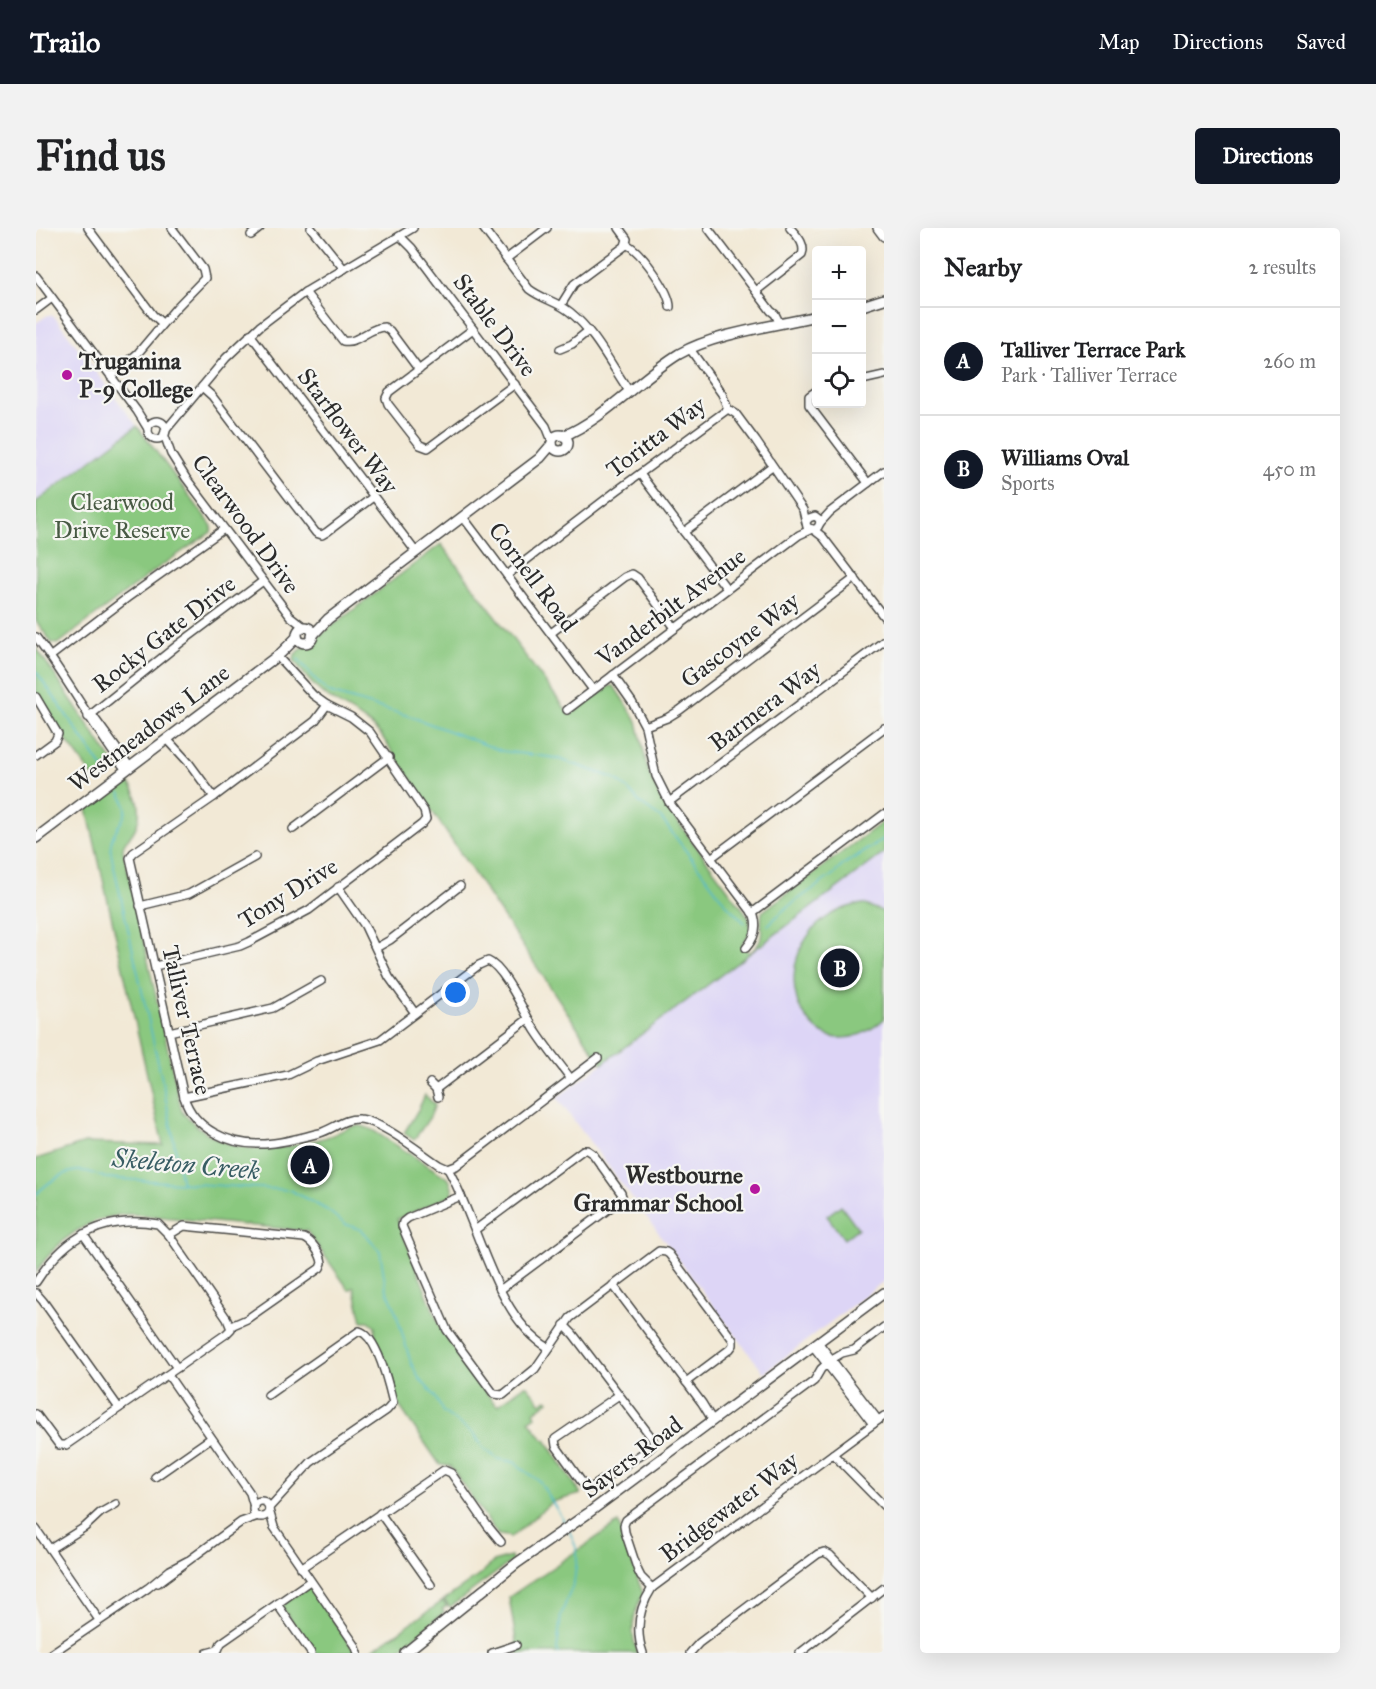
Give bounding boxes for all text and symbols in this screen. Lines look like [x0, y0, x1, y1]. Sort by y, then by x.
text: Trailo [30, 25, 100, 60]
text: Map [1099, 29, 1140, 55]
text: Directions [1173, 29, 1263, 55]
text: Saved [1296, 29, 1346, 55]
button: Directions [1195, 128, 1340, 184]
text: Find us [36, 130, 166, 182]
map controls [812, 246, 866, 408]
button: + [812, 246, 866, 300]
text: Nearby [944, 251, 1022, 283]
text: 2 results [1248, 255, 1316, 279]
street label: Stable Drive [447, 268, 543, 382]
button: − [812, 300, 866, 354]
text: Talliver Terrace Park [1001, 336, 1185, 363]
place label: Truganina P-9 College [78, 346, 193, 404]
text: A [957, 349, 970, 373]
text: 260 m [1263, 349, 1316, 373]
button: locate [812, 354, 866, 408]
street label: Starflower Way [291, 362, 405, 500]
text: Park · Talliver Terrace [1001, 363, 1177, 387]
marker: Truganina P-9 College [60, 368, 74, 382]
street label: Toritta Way [600, 389, 712, 484]
text: Williams Oval [1001, 444, 1129, 471]
street label: Clearwood Drive [185, 448, 307, 600]
text: B [957, 457, 970, 481]
text: 450 m [1263, 457, 1316, 481]
text: Sports [1001, 471, 1055, 495]
park label: Clearwood Drive Reserve [54, 487, 190, 545]
street label: Cornell Road [482, 516, 584, 638]
street label: Vanderbilt Avenue [590, 541, 752, 674]
street label: Rocky Gate Drive [86, 569, 242, 699]
street label: Gascoyne Way [675, 585, 806, 694]
street label: Barmera Way [703, 654, 827, 758]
street label: Westmeadows Lane [63, 658, 235, 798]
street label: Tony Drive [233, 851, 343, 935]
street label: Talliver Terrace [155, 942, 219, 1098]
pin: B [820, 946, 860, 990]
your location [441, 978, 470, 1007]
water label: Skeleton Creek [110, 1142, 262, 1186]
pin: A [290, 1142, 330, 1188]
place label: Westbourne Grammar School [574, 1160, 743, 1218]
marker: Westbourne Grammar School [748, 1182, 762, 1196]
street label: Sayers Road [576, 1409, 688, 1505]
street label: Bridgewater Way [654, 1445, 805, 1569]

